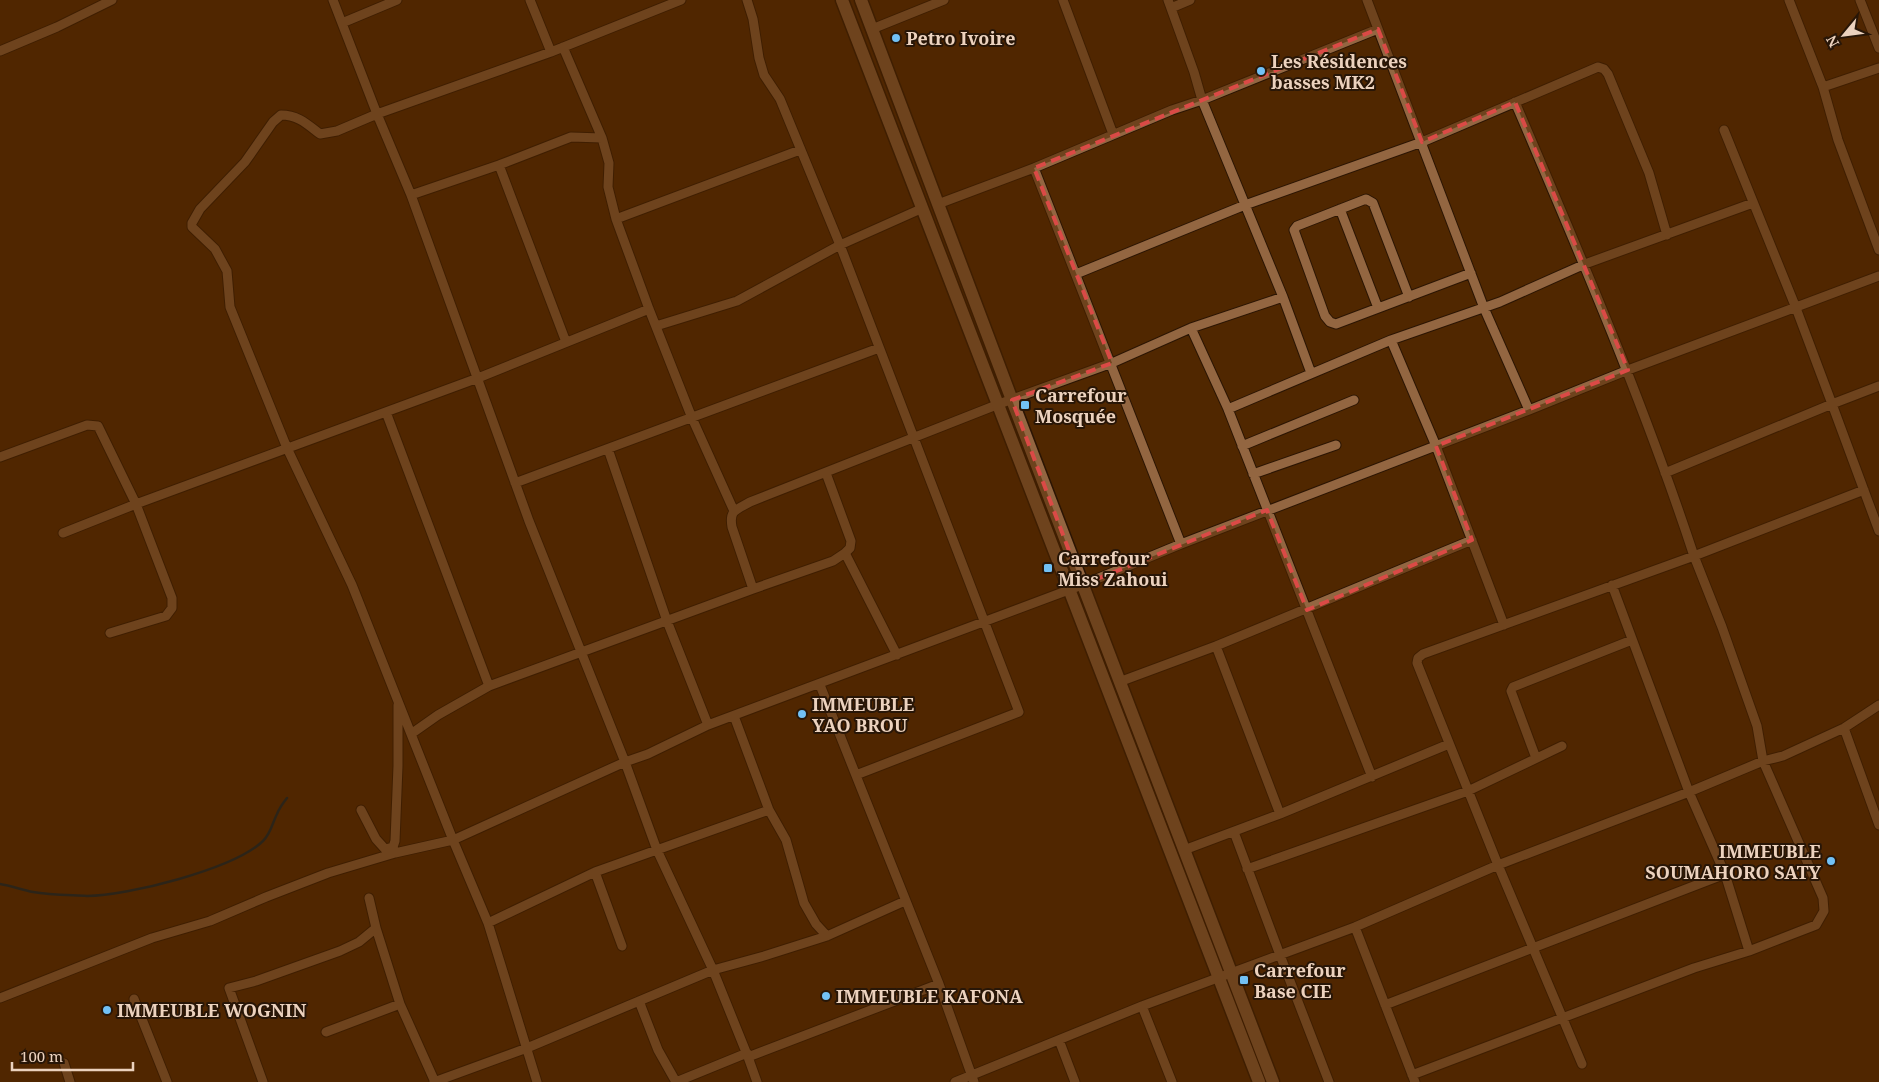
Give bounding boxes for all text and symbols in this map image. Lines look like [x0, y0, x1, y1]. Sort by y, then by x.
north arrow [1819, 10, 1869, 60]
place label: Petro Ivoire [906, 26, 1015, 50]
marker: Petro Ivoire [890, 32, 902, 44]
text: N [1821, 32, 1843, 51]
place label: Les Résidences basses MK2 [1271, 49, 1407, 94]
marker: Les Résidences basses MK2 [1255, 65, 1267, 77]
place label: Carrefour Mosquée [1035, 383, 1127, 428]
marker: Carrefour Mosquée [1019, 399, 1031, 411]
place label: Carrefour Miss Zahoui [1058, 546, 1168, 591]
marker: Carrefour Miss Zahoui [1042, 562, 1054, 574]
place label: IMMEUBLE YAO BROU [812, 692, 915, 737]
marker: IMMEUBLE YAO BROU [796, 708, 808, 720]
place label: IMMEUBLE SOUMAHORO SATY [1645, 839, 1822, 884]
marker: IMMEUBLE SOUMAHORO SATY [1825, 855, 1837, 867]
place label: Carrefour Base CIE [1254, 958, 1346, 1003]
marker: Carrefour Base CIE [1238, 974, 1250, 986]
place label: IMMEUBLE KAFONA [836, 984, 1023, 1008]
marker: IMMEUBLE KAFONA [820, 990, 832, 1002]
place label: IMMEUBLE WOGNIN [117, 998, 306, 1022]
marker: IMMEUBLE WOGNIN [101, 1004, 113, 1016]
scale bar [12, 1040, 134, 1072]
text: 100 m [20, 1046, 63, 1066]

